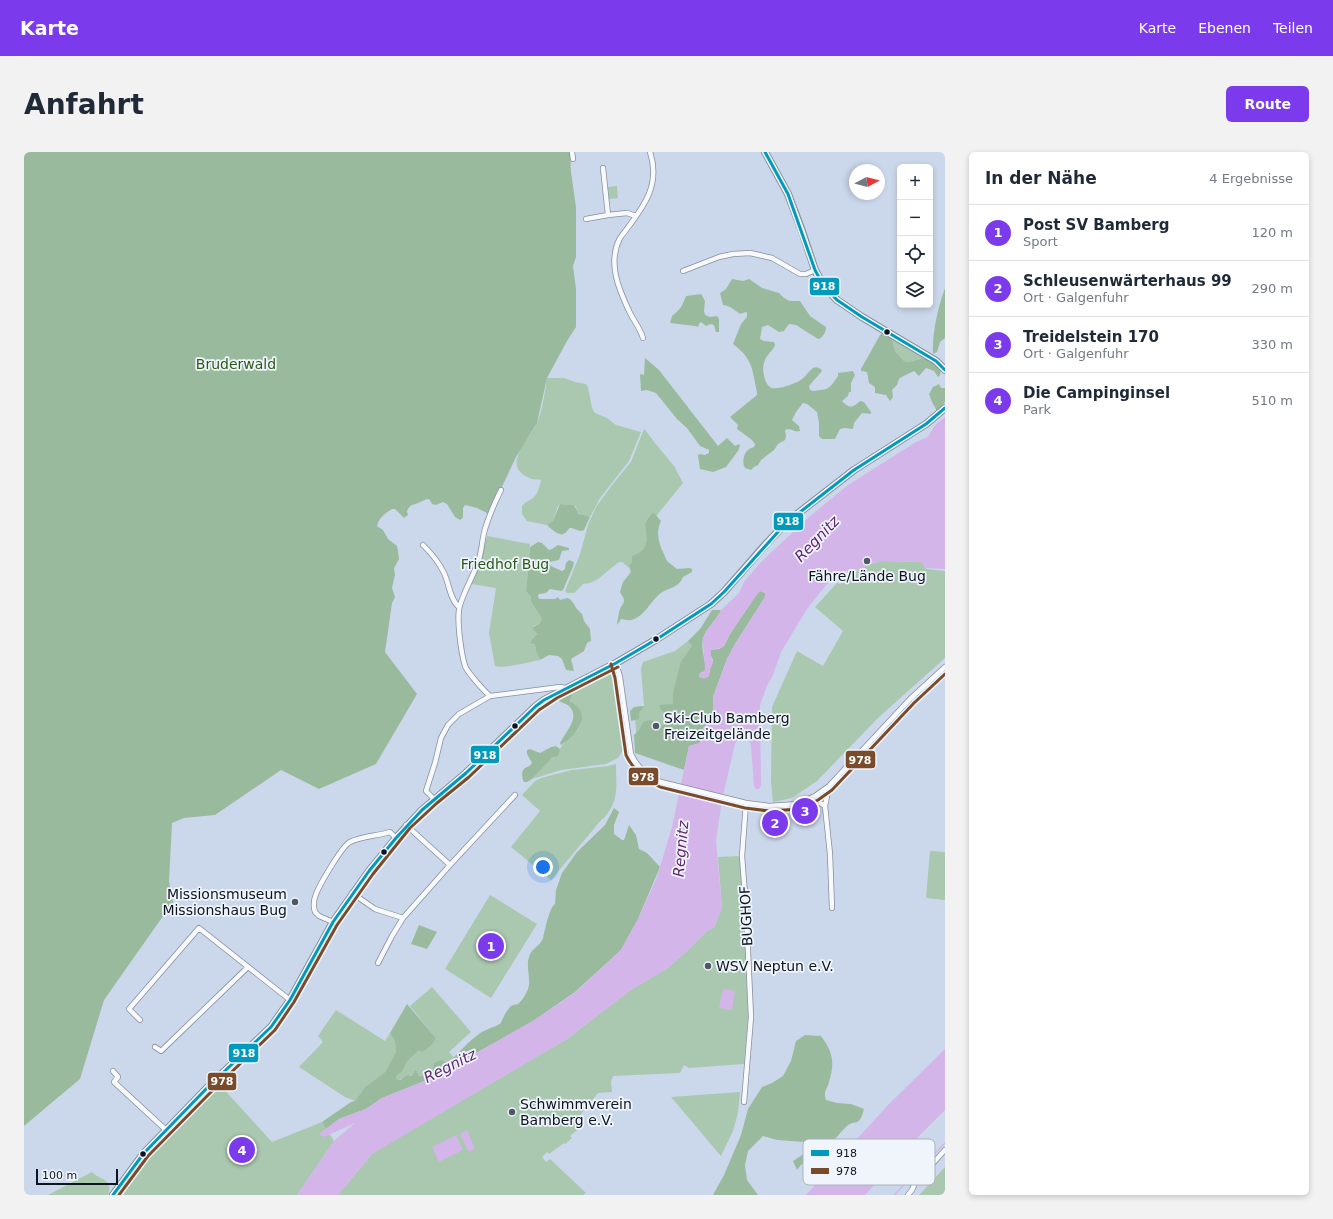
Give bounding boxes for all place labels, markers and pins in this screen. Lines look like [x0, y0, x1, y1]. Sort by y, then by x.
unlabelled marker [882, 327, 892, 337]
marker: Fähre/Lände Bug [862, 556, 872, 566]
place label: Fähre/Lände Bug [808, 568, 926, 584]
unlabelled marker [651, 634, 661, 644]
place label: Ski-Club Bamberg Freizeitgelände [664, 710, 790, 742]
unlabelled marker [510, 721, 520, 731]
marker: Ski-Club Bamberg Freizeitgelände [651, 721, 661, 731]
pin: 3 [792, 796, 818, 826]
pin: 2 [762, 808, 788, 838]
unlabelled marker [379, 847, 389, 857]
place label: Missionsmuseum Missionshaus Bug [162, 886, 287, 918]
marker: Missionsmuseum Missionshaus Bug [290, 897, 300, 907]
pin: 1 [478, 931, 504, 961]
place label: WSV Neptun e.V. [716, 958, 834, 974]
marker: WSV Neptun e.V. [703, 961, 713, 971]
place label: Schwimmverein Bamberg e.V. [520, 1096, 632, 1128]
marker: Schwimmverein Bamberg e.V. [507, 1107, 517, 1117]
pin: 4 [229, 1135, 255, 1165]
unlabelled marker [138, 1149, 148, 1159]

